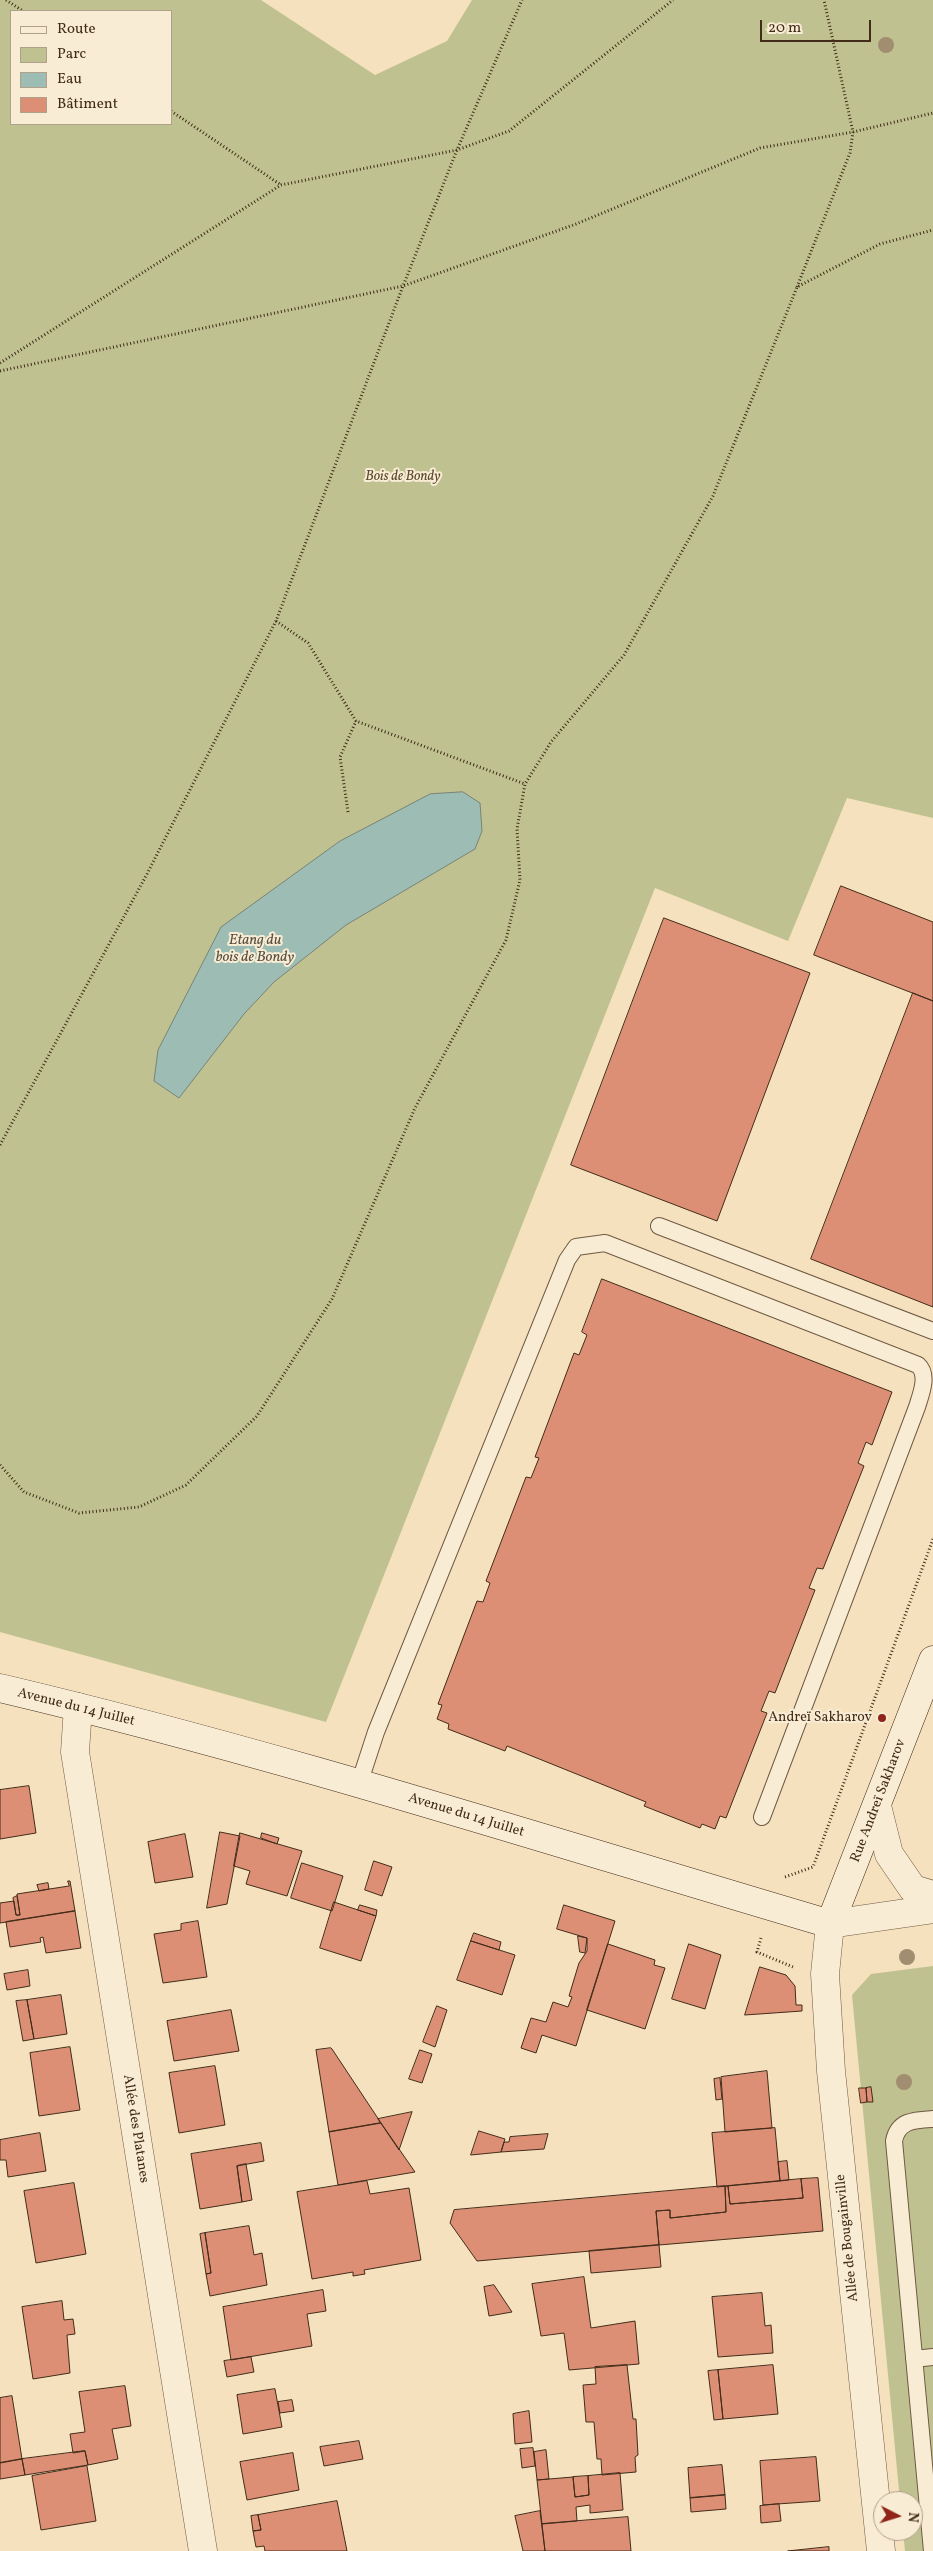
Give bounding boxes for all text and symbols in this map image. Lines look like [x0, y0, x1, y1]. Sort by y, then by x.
legend [10, 10, 172, 125]
scale bar [763, 10, 874, 42]
text: 20 m [768, 18, 801, 39]
text: Route [57, 19, 96, 40]
text: Parc [57, 44, 86, 65]
text: Eau [57, 69, 82, 90]
text: Bâtiment [57, 94, 118, 115]
park label: Bois de Bondy [365, 469, 441, 485]
water label: Etang du bois de Bondy [216, 932, 294, 967]
street label: Avenue du 14 Juillet [16, 1685, 136, 1731]
place label: Andreï Sakharov [768, 1710, 872, 1726]
marker: Andreï Sakharov [876, 1712, 888, 1724]
street label: Rue Andreï Sakharov [848, 1737, 910, 1865]
street label: Avenue du 14 Juillet [406, 1790, 526, 1842]
street label: Allée des Platanes [118, 2074, 152, 2184]
street label: Allée de Bougainville [833, 2173, 863, 2303]
north arrow [873, 2491, 923, 2541]
text: N [903, 2511, 922, 2523]

